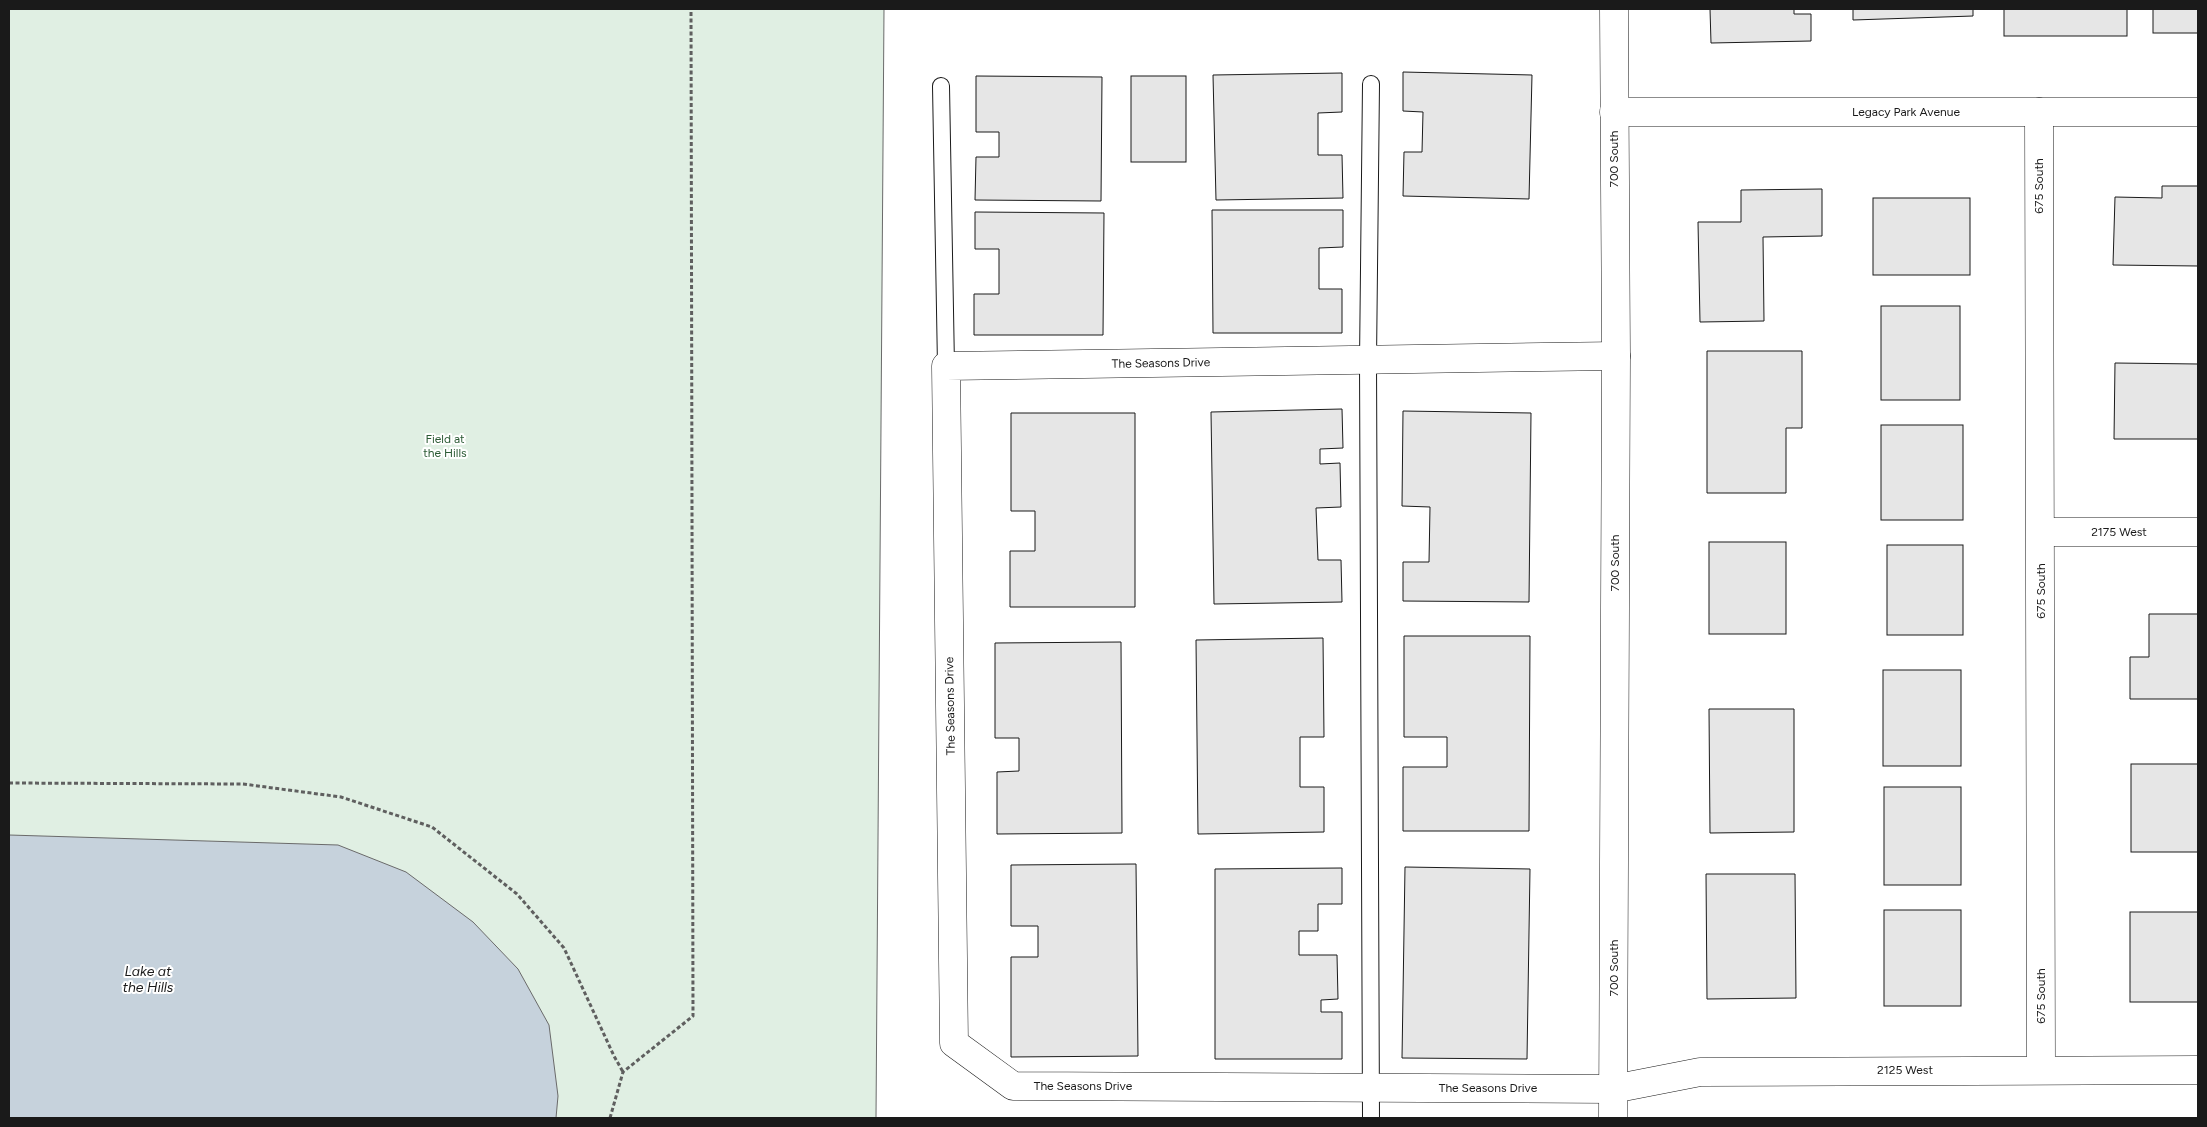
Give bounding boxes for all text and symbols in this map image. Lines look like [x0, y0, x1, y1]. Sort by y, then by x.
street label: Legacy Park Avenue [1852, 105, 1960, 119]
street label: 700 South [1607, 130, 1621, 188]
street label: 675 South [2032, 158, 2046, 214]
street label: The Seasons Drive [1112, 355, 1211, 371]
park label: Field at the Hills [423, 432, 467, 460]
street label: 2175 West [2091, 525, 2147, 539]
street label: 700 South [1608, 534, 1622, 592]
street label: 675 South [2034, 563, 2048, 619]
street label: The Seasons Drive [942, 656, 958, 755]
street label: 700 South [1607, 939, 1621, 997]
water label: Lake at the Hills [123, 963, 174, 996]
street label: 675 South [2034, 968, 2048, 1024]
street label: 2125 West [1877, 1063, 1933, 1077]
street label: The Seasons Drive [1034, 1079, 1133, 1093]
street label: The Seasons Drive [1439, 1081, 1538, 1095]

